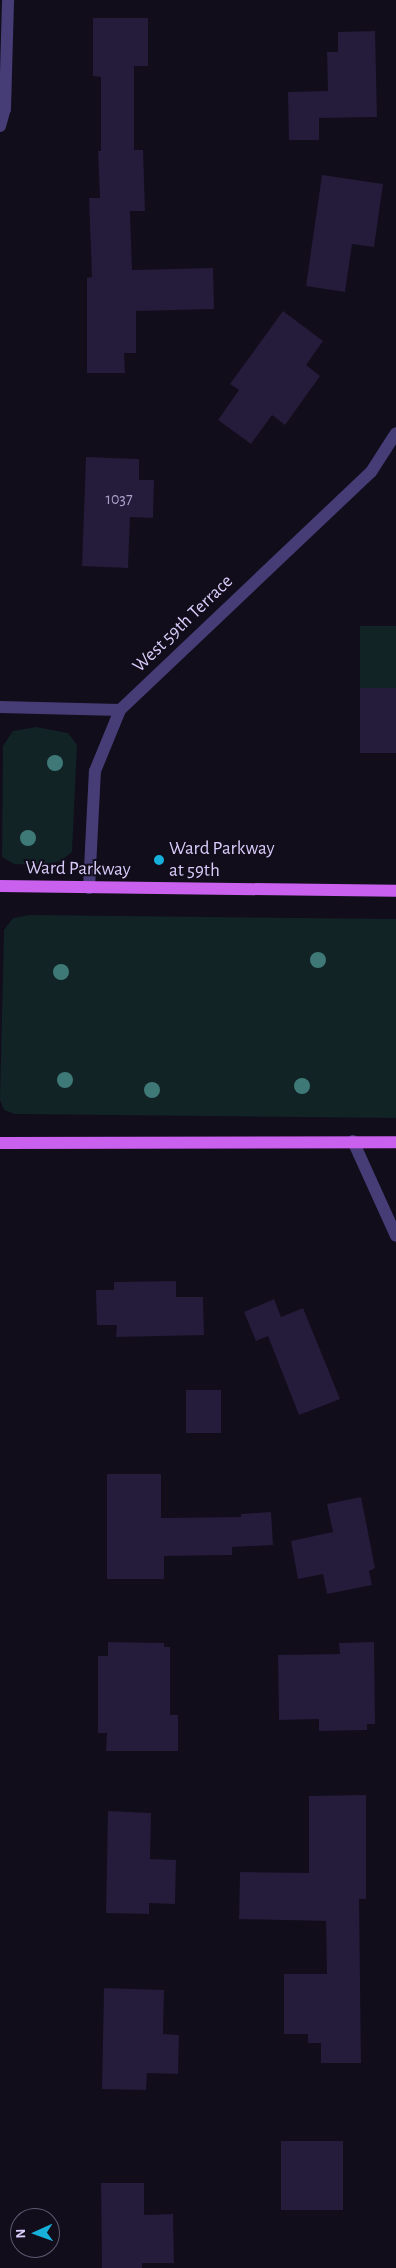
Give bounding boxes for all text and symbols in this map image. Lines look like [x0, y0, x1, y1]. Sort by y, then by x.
house number: 1037 [105, 489, 133, 509]
street label: West 59th Terrace [128, 570, 238, 678]
place label: Ward Parkway at 59th [169, 838, 275, 882]
marker: Ward Parkway at 59th [153, 854, 165, 866]
street label: Ward Parkway [25, 857, 131, 881]
north arrow [10, 2208, 60, 2258]
text: N [14, 2228, 28, 2239]

